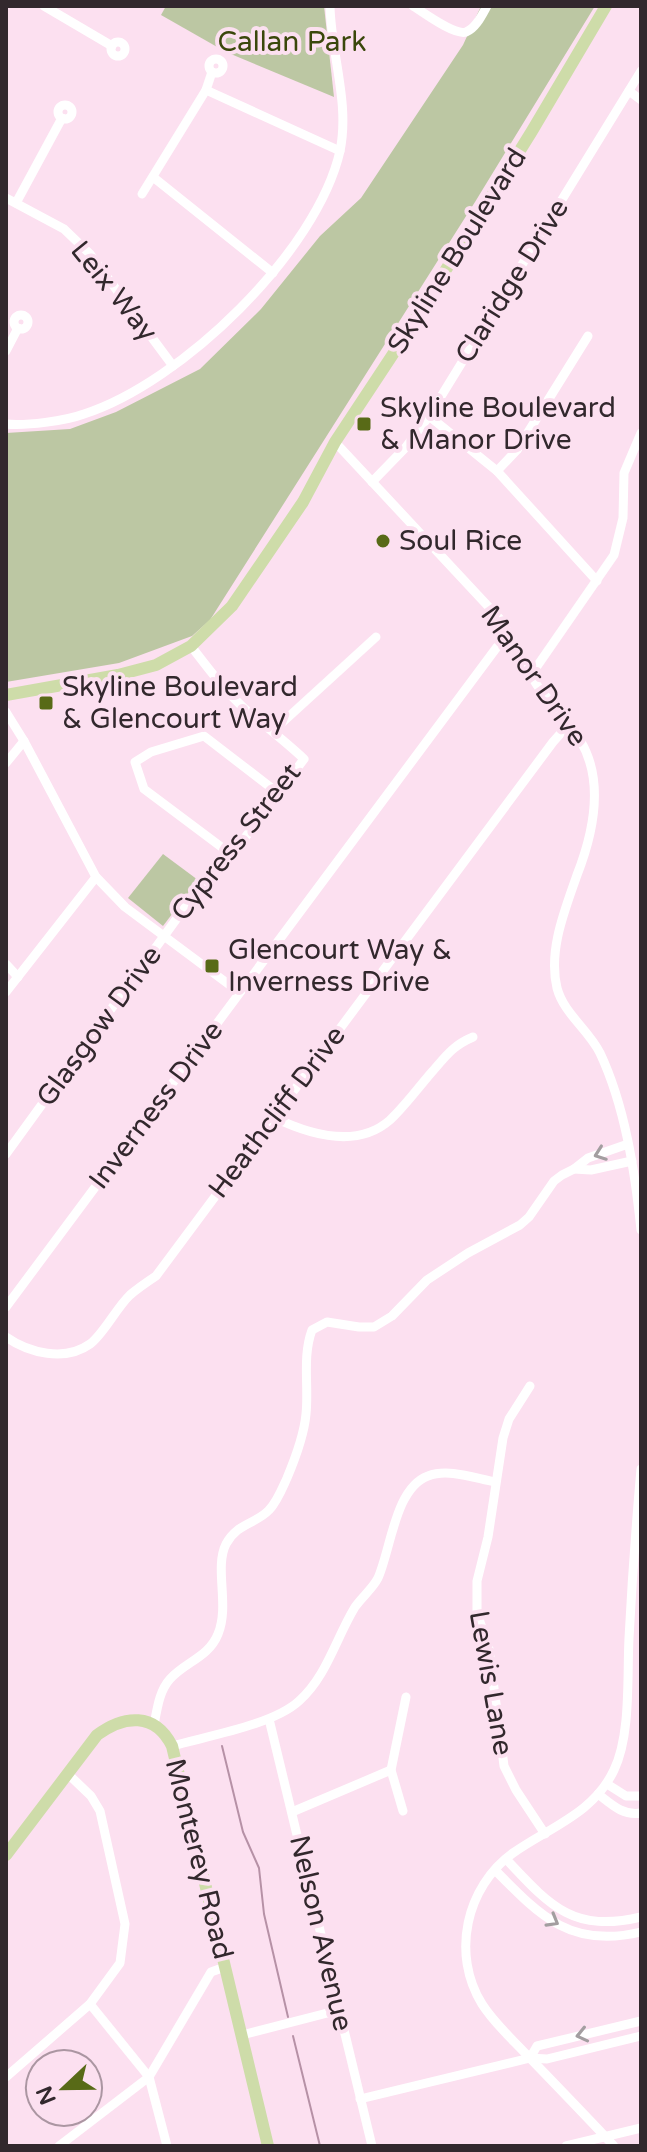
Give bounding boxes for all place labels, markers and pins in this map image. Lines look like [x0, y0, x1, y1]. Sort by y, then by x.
place label: Skyline Boulevard & Manor Drive [380, 391, 616, 457]
marker: Skyline Boulevard & Manor Drive [355, 415, 373, 433]
place label: Soul Rice [399, 524, 522, 558]
marker: Soul Rice [374, 532, 392, 550]
place label: Skyline Boulevard & Glencourt Way [62, 670, 298, 736]
marker: Skyline Boulevard & Glencourt Way [37, 694, 55, 712]
place label: Glencourt Way & Inverness Drive [228, 933, 452, 999]
marker: Glencourt Way & Inverness Drive [203, 957, 221, 975]

